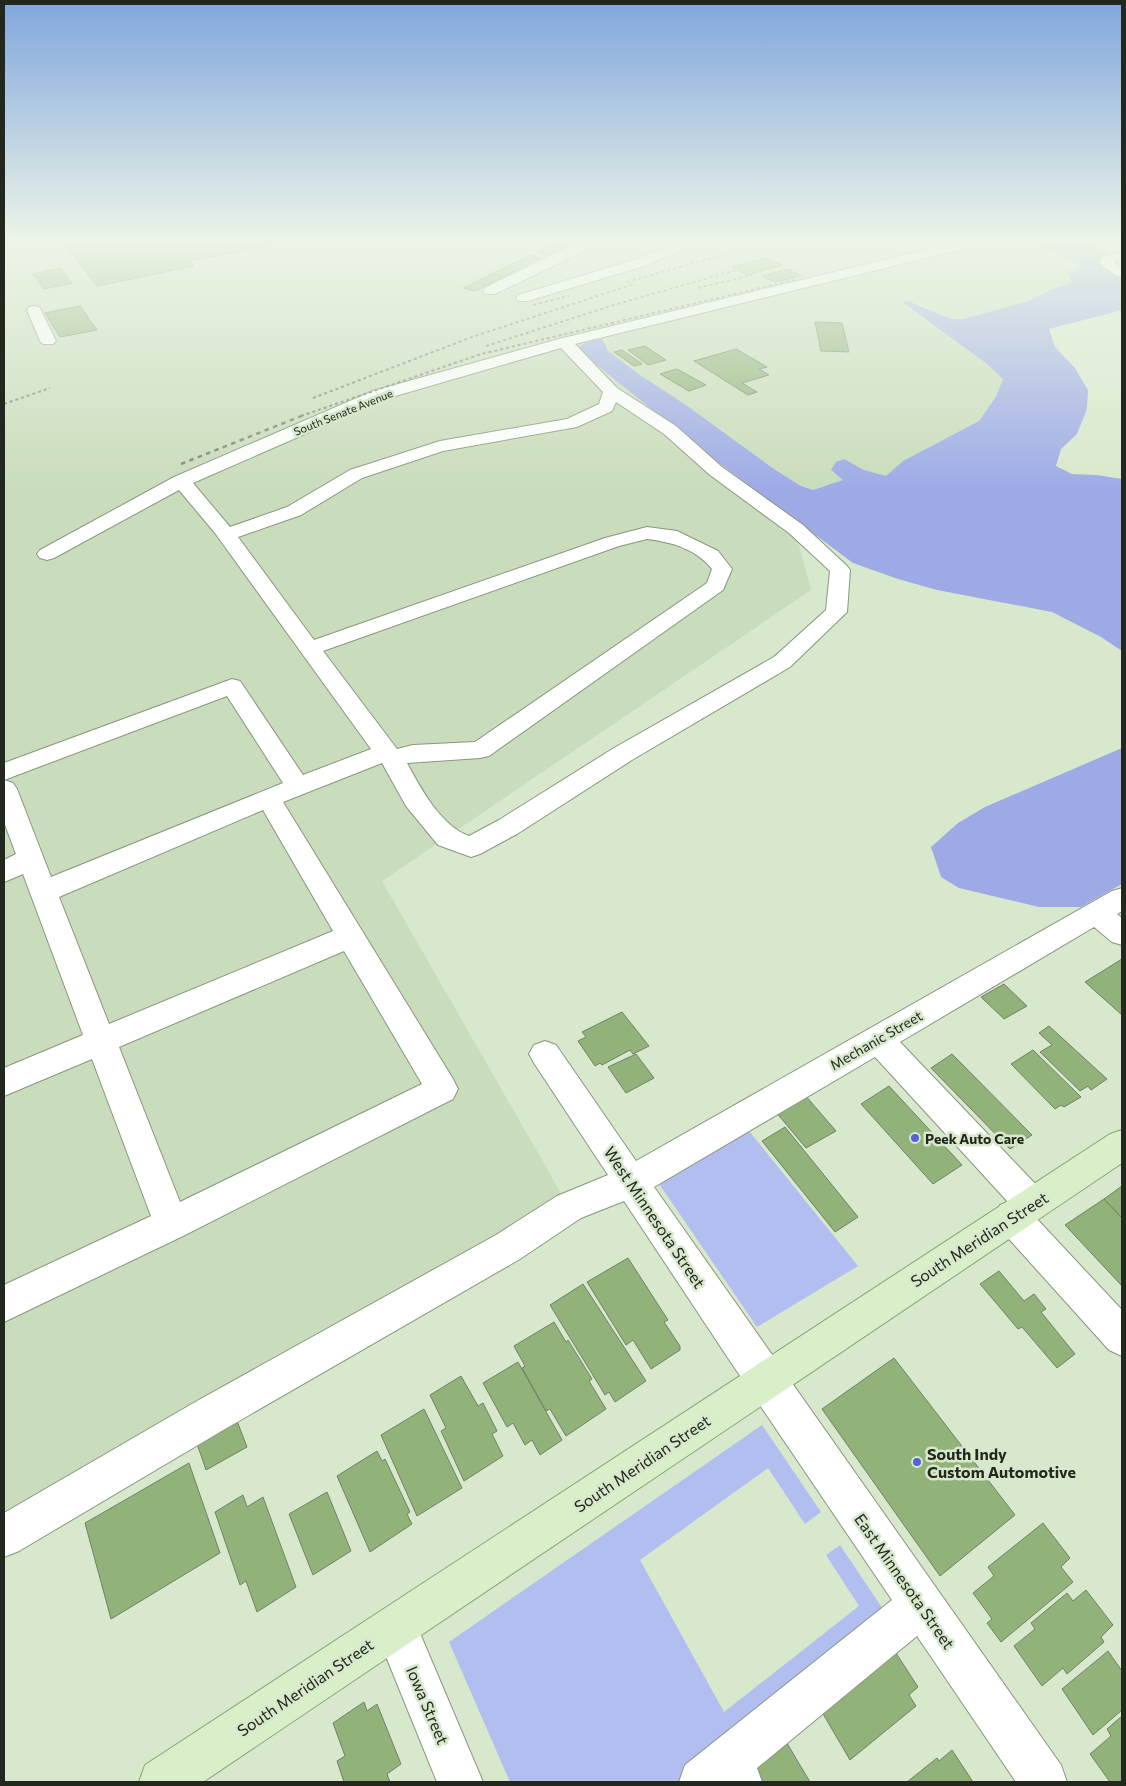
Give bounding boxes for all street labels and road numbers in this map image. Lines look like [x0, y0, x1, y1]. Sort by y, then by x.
street label: South Senate Avenue [292, 386, 394, 438]
street label: Mechanic Street [827, 1007, 925, 1073]
street label: West Minnesota Street [601, 1143, 710, 1292]
street label: South Meridian Street [907, 1187, 1052, 1291]
street label: South Meridian Street [570, 1410, 714, 1516]
street label: East Minnesota Street [851, 1510, 959, 1653]
street label: South Meridian Street [233, 1634, 377, 1740]
street label: Iowa Street [403, 1663, 453, 1747]

